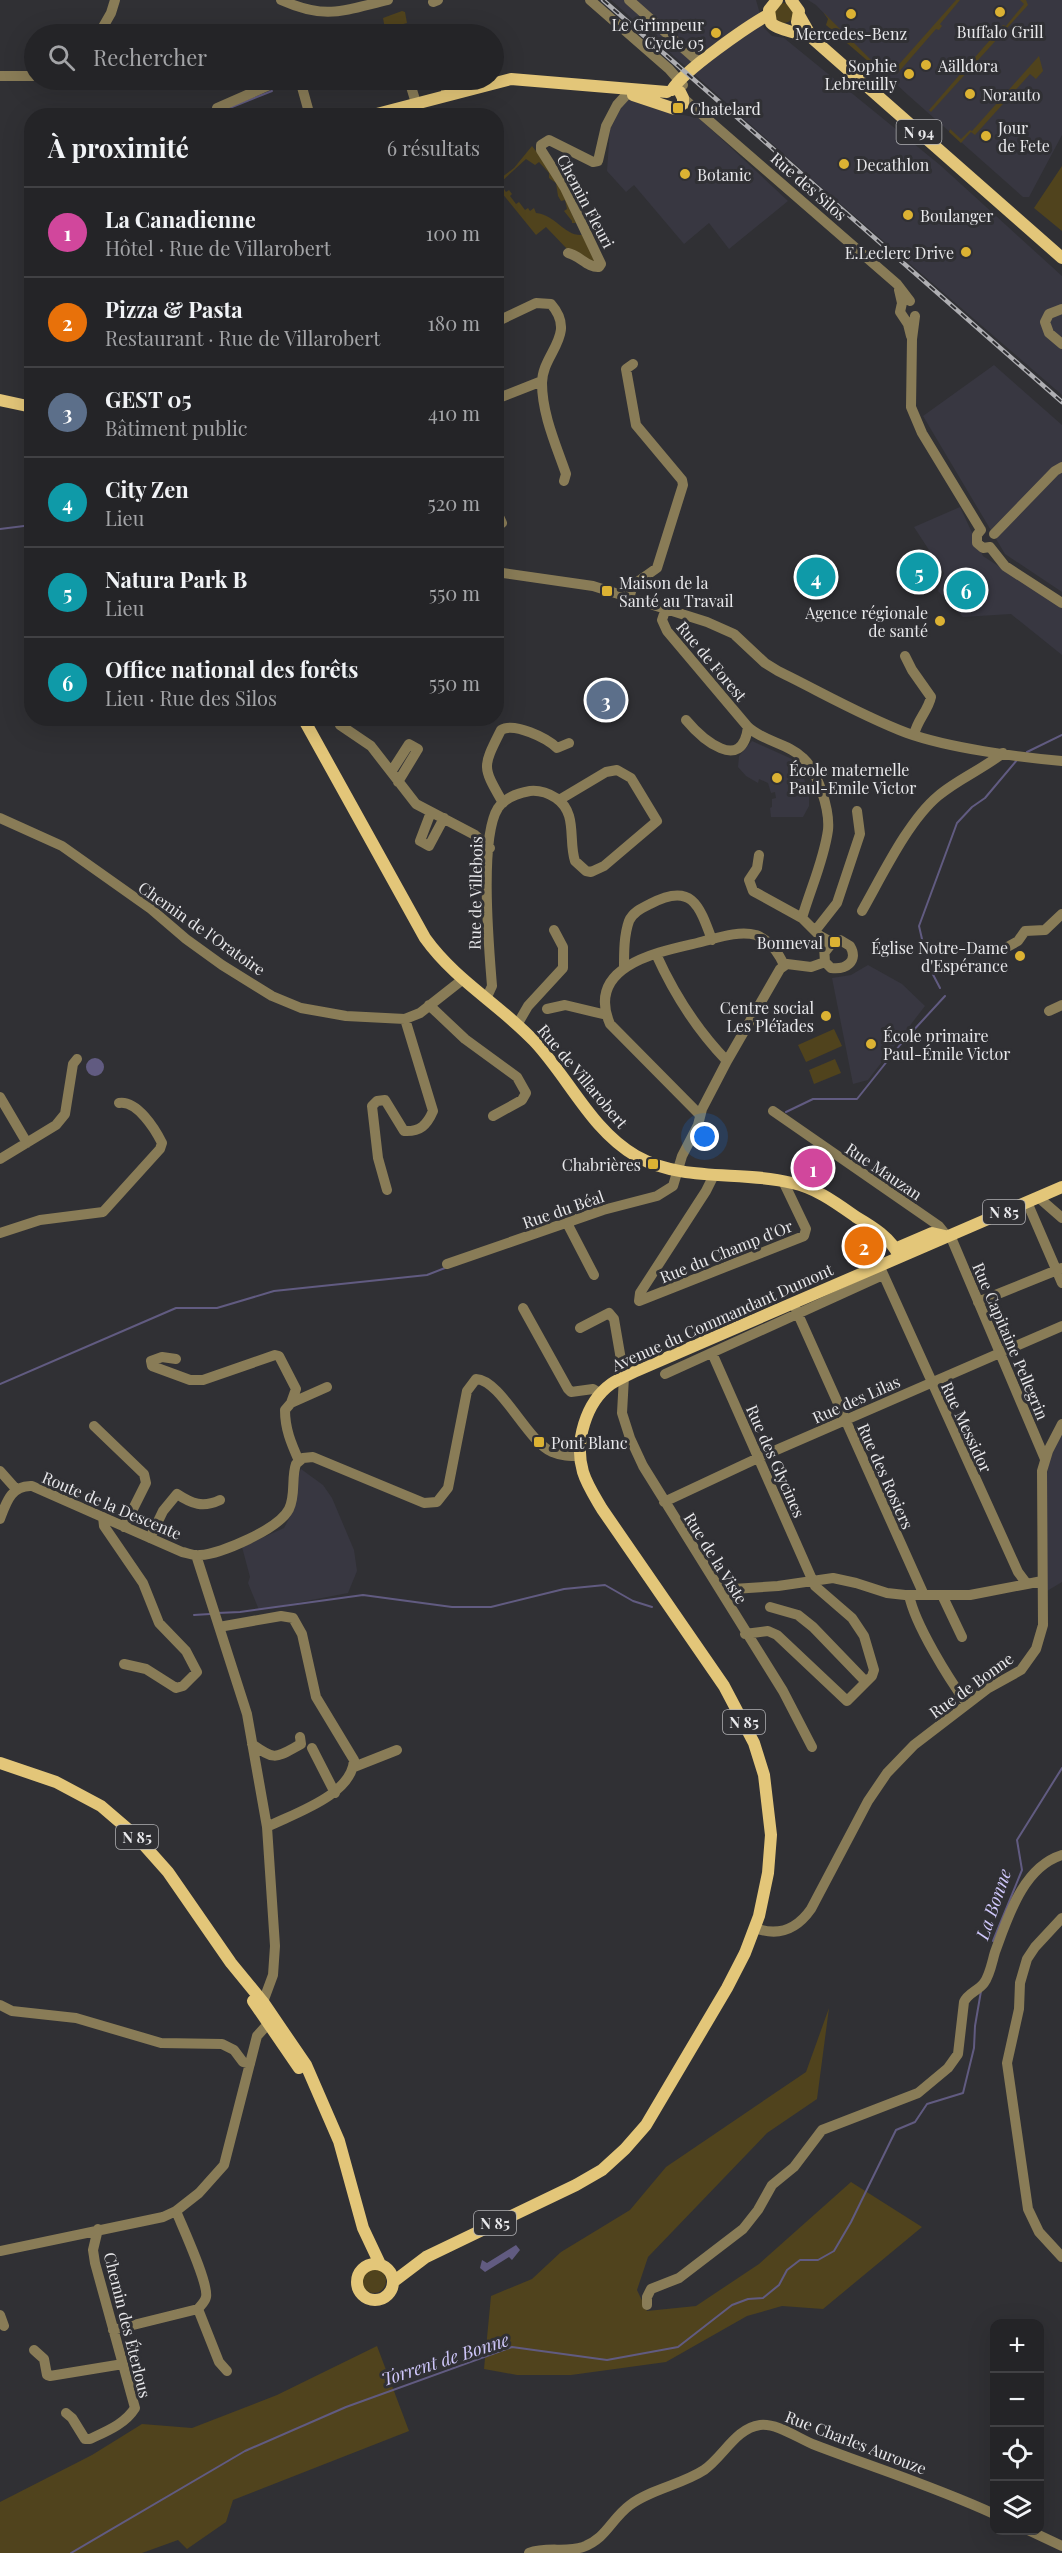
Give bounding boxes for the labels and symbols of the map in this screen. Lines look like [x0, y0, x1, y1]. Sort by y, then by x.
marker: Buffalo Grill [993, 5, 1007, 19]
marker: Mercedes-Benz [844, 7, 858, 21]
place label: Le Grimpeur Cycle 05 [611, 14, 704, 53]
place label: Buffalo Grill [956, 21, 1044, 42]
place label: Mercedes-Benz [795, 23, 907, 44]
marker: Le Grimpeur Cycle 05 [709, 26, 723, 40]
place label: Sophie Lebreuilly [824, 55, 897, 94]
place label: Aälldora [937, 55, 998, 76]
marker: Aälldora [919, 58, 933, 72]
marker: Sophie Lebreuilly [902, 67, 916, 81]
place label: Norauto [982, 84, 1041, 105]
marker: Norauto [963, 87, 977, 101]
place label: Chatelard [690, 98, 761, 119]
marker: Chatelard [671, 101, 685, 115]
place label: Jour de Fete [997, 117, 1050, 156]
road number: N 94 [896, 120, 942, 144]
marker: Jour de Fete [979, 129, 993, 143]
street label: Rue des Silos [767, 147, 851, 225]
street label: Chemin Fleuri [552, 150, 620, 252]
place label: Decathlon [856, 154, 930, 175]
marker: Decathlon [837, 157, 851, 171]
place label: Botanic [697, 164, 752, 185]
marker: Botanic [678, 167, 692, 181]
place label: Boulanger [920, 205, 993, 226]
marker: Boulanger [901, 208, 915, 222]
place label: E.Leclerc Drive [845, 242, 954, 263]
marker: E.Leclerc Drive [959, 245, 973, 259]
pin: 5 [900, 550, 938, 594]
pin: 4 [796, 554, 836, 600]
pin: 6 [946, 568, 986, 612]
place label: Maison de la Santé au Travail [619, 572, 734, 611]
marker: Maison de la Santé au Travail [600, 584, 614, 598]
place label: Agence régionale de santé [804, 602, 928, 641]
marker: Agence régionale de santé [933, 614, 947, 628]
street label: Rue de Forest [672, 617, 752, 706]
pin: 3 [586, 678, 626, 722]
place label: École maternelle Paul-Emile Victor [789, 759, 916, 798]
marker: École maternelle Paul-Emile Victor [770, 771, 784, 785]
street label: Rue de Villebois [464, 836, 486, 950]
street label: Chemin de l'Oratoire [134, 876, 270, 980]
place label: Bonneval [757, 932, 823, 953]
marker: Bonneval [828, 935, 842, 949]
place label: Église Notre-Dame d'Espérance [871, 937, 1008, 976]
marker: Église Notre-Dame d'Espérance [1013, 949, 1027, 963]
place label: Centre social Les Pléïades [720, 997, 814, 1036]
marker: Centre social Les Pléïades [819, 1009, 833, 1023]
street label: Rue de Villarobert [533, 1020, 633, 1133]
place label: École primaire Paul-Émile Victor [883, 1025, 1010, 1064]
marker: École primaire Paul-Émile Victor [864, 1037, 878, 1051]
your location [690, 1122, 719, 1151]
street label: Rue Mauzan [842, 1138, 927, 1205]
pin: 1 [794, 1146, 832, 1190]
place label: Chabrières [562, 1154, 641, 1175]
marker: Chabrières [646, 1157, 660, 1171]
street label: Rue du Béal [519, 1185, 607, 1233]
road number: N 85 [983, 1200, 1025, 1224]
street label: Rue du Champ d'Or [656, 1215, 796, 1287]
pin: 2 [844, 1224, 884, 1268]
street label: Avenue du Commandant Dumont [607, 1258, 836, 1376]
street label: Rue Capitaine Pellegrin [968, 1259, 1054, 1423]
street label: Rue des Lilas [809, 1370, 903, 1428]
street label: Rue Messidor [937, 1378, 997, 1476]
street label: Rue des Glycines [742, 1401, 810, 1521]
street label: Rue des Rosiers [853, 1420, 919, 1532]
place label: Pont Blanc [551, 1432, 628, 1453]
marker: Pont Blanc [532, 1435, 546, 1449]
street label: Route de la Descente [39, 1466, 185, 1544]
street label: Rue de la Viste [680, 1508, 752, 1608]
street label: Rue de Bonne [925, 1647, 1017, 1723]
road number: N 85 [723, 1710, 765, 1734]
road number: N 85 [116, 1825, 158, 1849]
water label: La Bonne [969, 1865, 1016, 1943]
road number: N 85 [474, 2211, 516, 2235]
street label: Chemin des Éterlous [100, 2250, 156, 2400]
water label: Torrent de Bonne [378, 2327, 512, 2391]
street label: Rue Charles Aurouze [782, 2405, 930, 2479]

